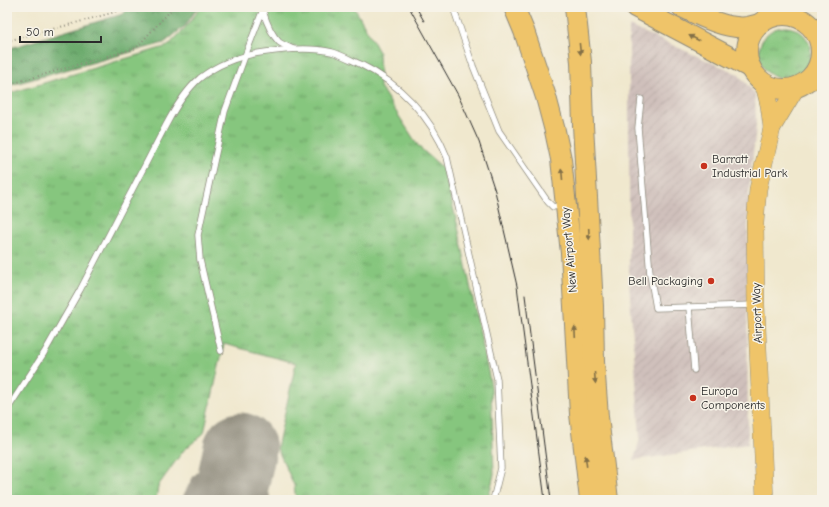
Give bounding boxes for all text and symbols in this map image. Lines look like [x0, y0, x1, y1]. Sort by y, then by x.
scale bar [20, 18, 101, 44]
text: 50 m [26, 25, 54, 39]
one-way arrow [688, 35, 699, 41]
one-way arrow [577, 43, 583, 55]
place label: Barratt Industrial Park [712, 152, 788, 180]
marker: Barratt Industrial Park [699, 161, 709, 171]
one-way arrow [559, 168, 565, 180]
street label: New Airport Way [558, 206, 580, 293]
one-way arrow [586, 228, 592, 241]
place label: Bell Packaging [628, 274, 703, 288]
marker: Bell Packaging [706, 276, 716, 286]
street label: Airport Way [749, 282, 765, 343]
one-way arrow [572, 326, 579, 338]
one-way arrow [592, 372, 599, 384]
place label: Europa Components [701, 384, 765, 412]
marker: Europa Components [688, 393, 698, 403]
one-way arrow [582, 455, 589, 467]

